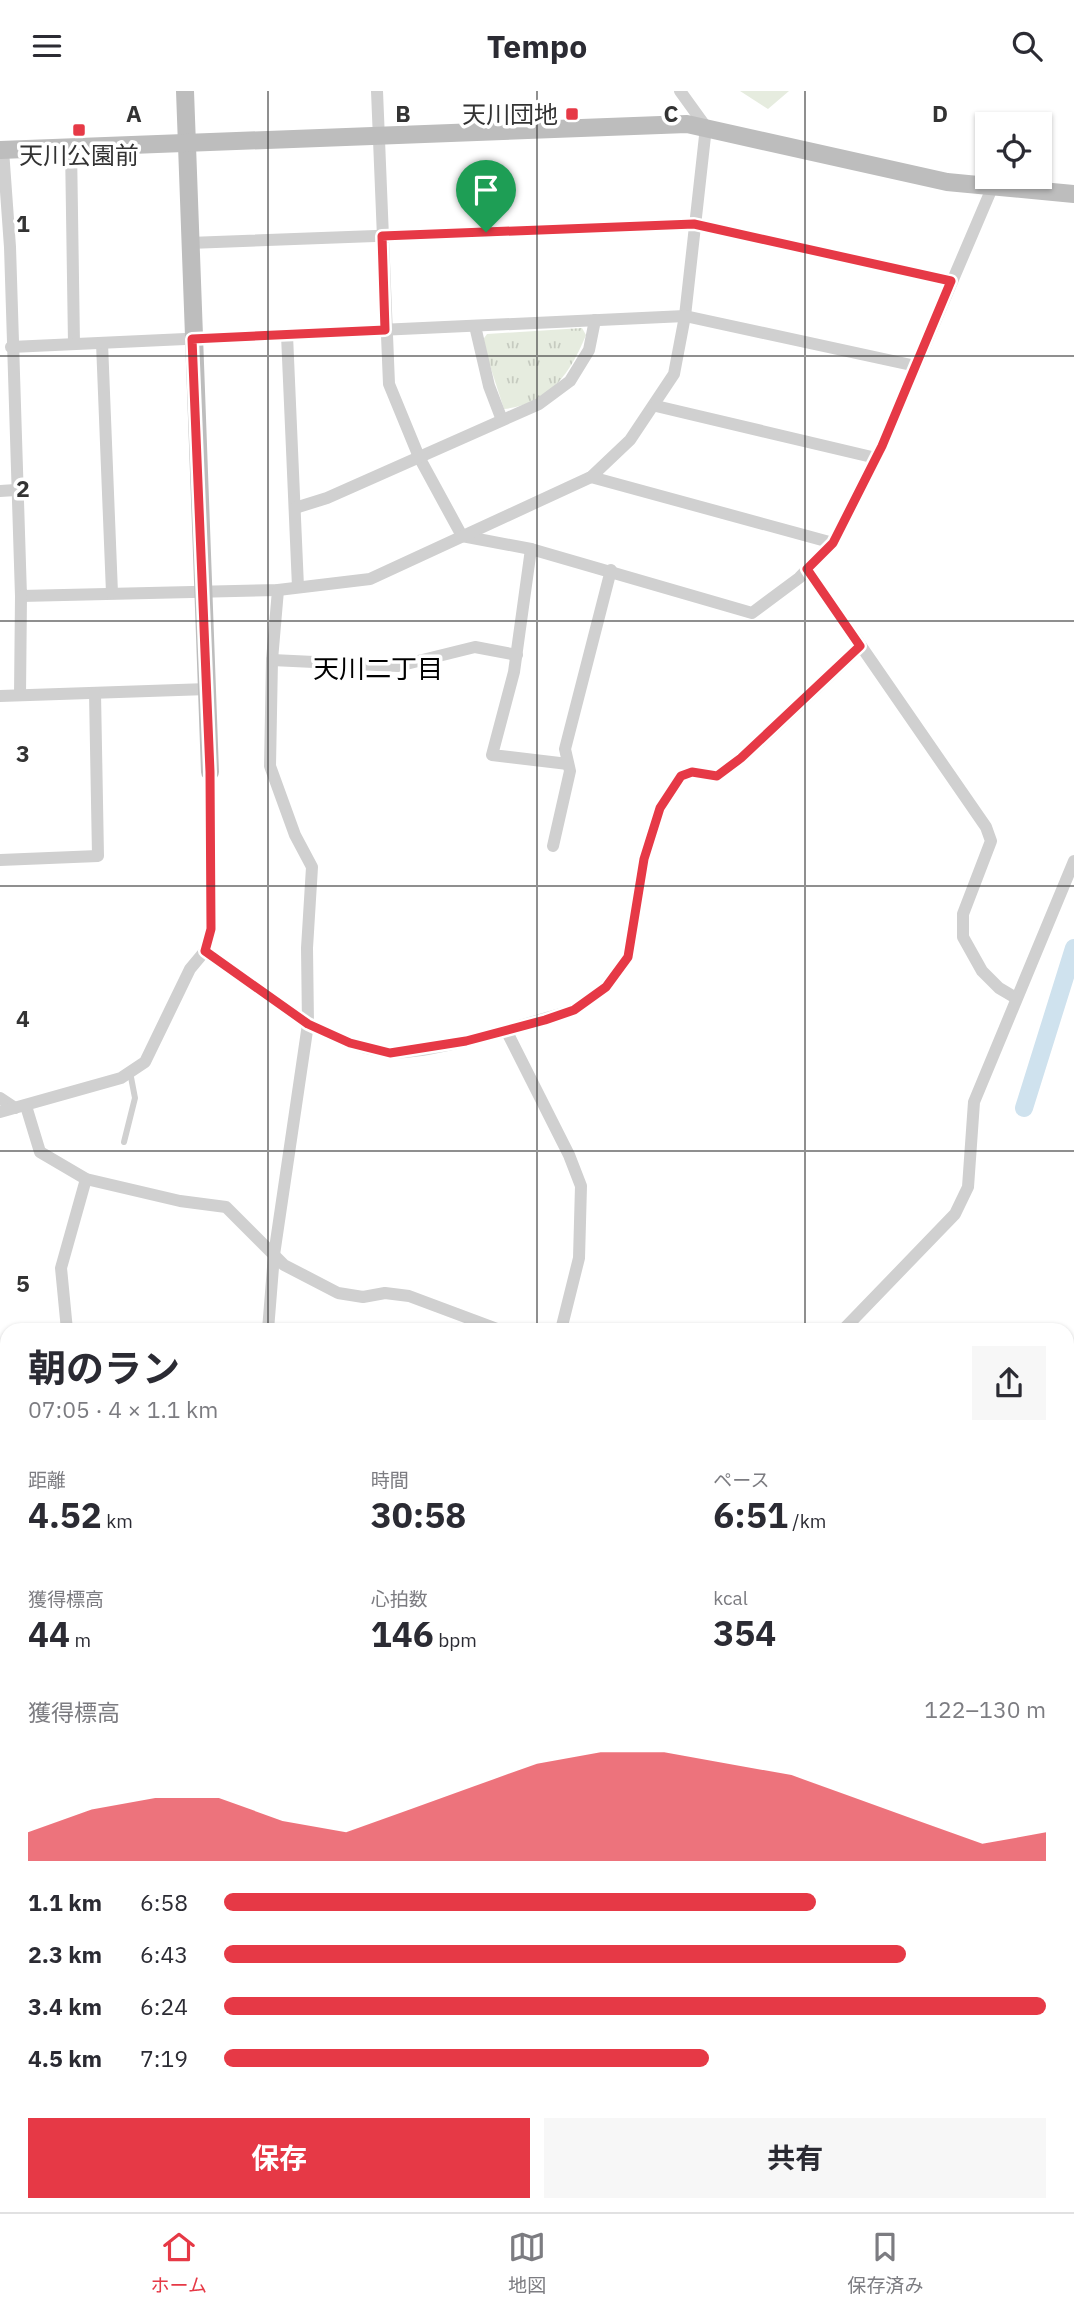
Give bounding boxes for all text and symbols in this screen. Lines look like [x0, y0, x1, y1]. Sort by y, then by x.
text: Tempo [487, 25, 587, 67]
icon: menu [28, 27, 66, 65]
icon: search [1008, 27, 1046, 65]
text: A [126, 98, 142, 128]
text: B [395, 98, 411, 128]
place label: 天川団地 [462, 98, 558, 130]
text: C [664, 98, 679, 128]
text: D [932, 98, 948, 128]
marker: 天川団地 [564, 106, 580, 122]
map controls [975, 112, 1052, 189]
button: locate [975, 112, 1052, 189]
marker: 天川公園前 [71, 122, 87, 138]
place label: 天川公園前 [19, 139, 139, 171]
pin [456, 160, 516, 232]
icon: arrive [467, 171, 505, 209]
text: 1 [16, 208, 30, 238]
text: 2 [16, 473, 30, 503]
district label: 天川二丁目 [313, 651, 443, 685]
text: 3 [16, 738, 30, 768]
text: 4 [16, 1003, 30, 1033]
text: 5 [16, 1268, 30, 1298]
text: 朝のラン [28, 1343, 180, 1392]
button: share [972, 1346, 1046, 1420]
text: 07:05 · 4 × 1.1 km [28, 1394, 218, 1424]
text: 距離 [28, 1468, 66, 1492]
text: 時間 [371, 1468, 409, 1492]
text: ペース [713, 1468, 769, 1492]
text: 4.52 [28, 1492, 102, 1538]
text: 30:58 [371, 1492, 466, 1538]
text: 6:51 [713, 1492, 788, 1538]
text: km [102, 1509, 133, 1533]
text: /km [788, 1509, 826, 1533]
text: kcal [713, 1586, 748, 1610]
text: 獲得標高 [28, 1587, 104, 1611]
text: 心拍数 [371, 1587, 428, 1611]
text: 354 [713, 1610, 776, 1656]
text: 44 [28, 1611, 70, 1657]
text: 146 [371, 1611, 434, 1657]
text: m [70, 1628, 91, 1652]
text: bpm [434, 1628, 477, 1652]
text: 122–130 m [924, 1694, 1046, 1724]
text: 獲得標高 [28, 1697, 120, 1727]
text: 1.1 km [28, 1887, 102, 1917]
text: 6:58 [140, 1887, 188, 1917]
text: 2.3 km [28, 1939, 102, 1969]
text: 6:43 [140, 1939, 188, 1969]
text: 3.4 km [28, 1991, 102, 2021]
text: 6:24 [140, 1991, 188, 2021]
text: 4.5 km [28, 2043, 102, 2073]
text: 7:19 [140, 2043, 188, 2073]
button: 保存 [28, 2118, 530, 2198]
button: 共有 [544, 2118, 1046, 2198]
tab: ホーム [151, 2228, 207, 2297]
tab: 地図 [508, 2228, 546, 2297]
tab: 保存済み [847, 2228, 923, 2297]

